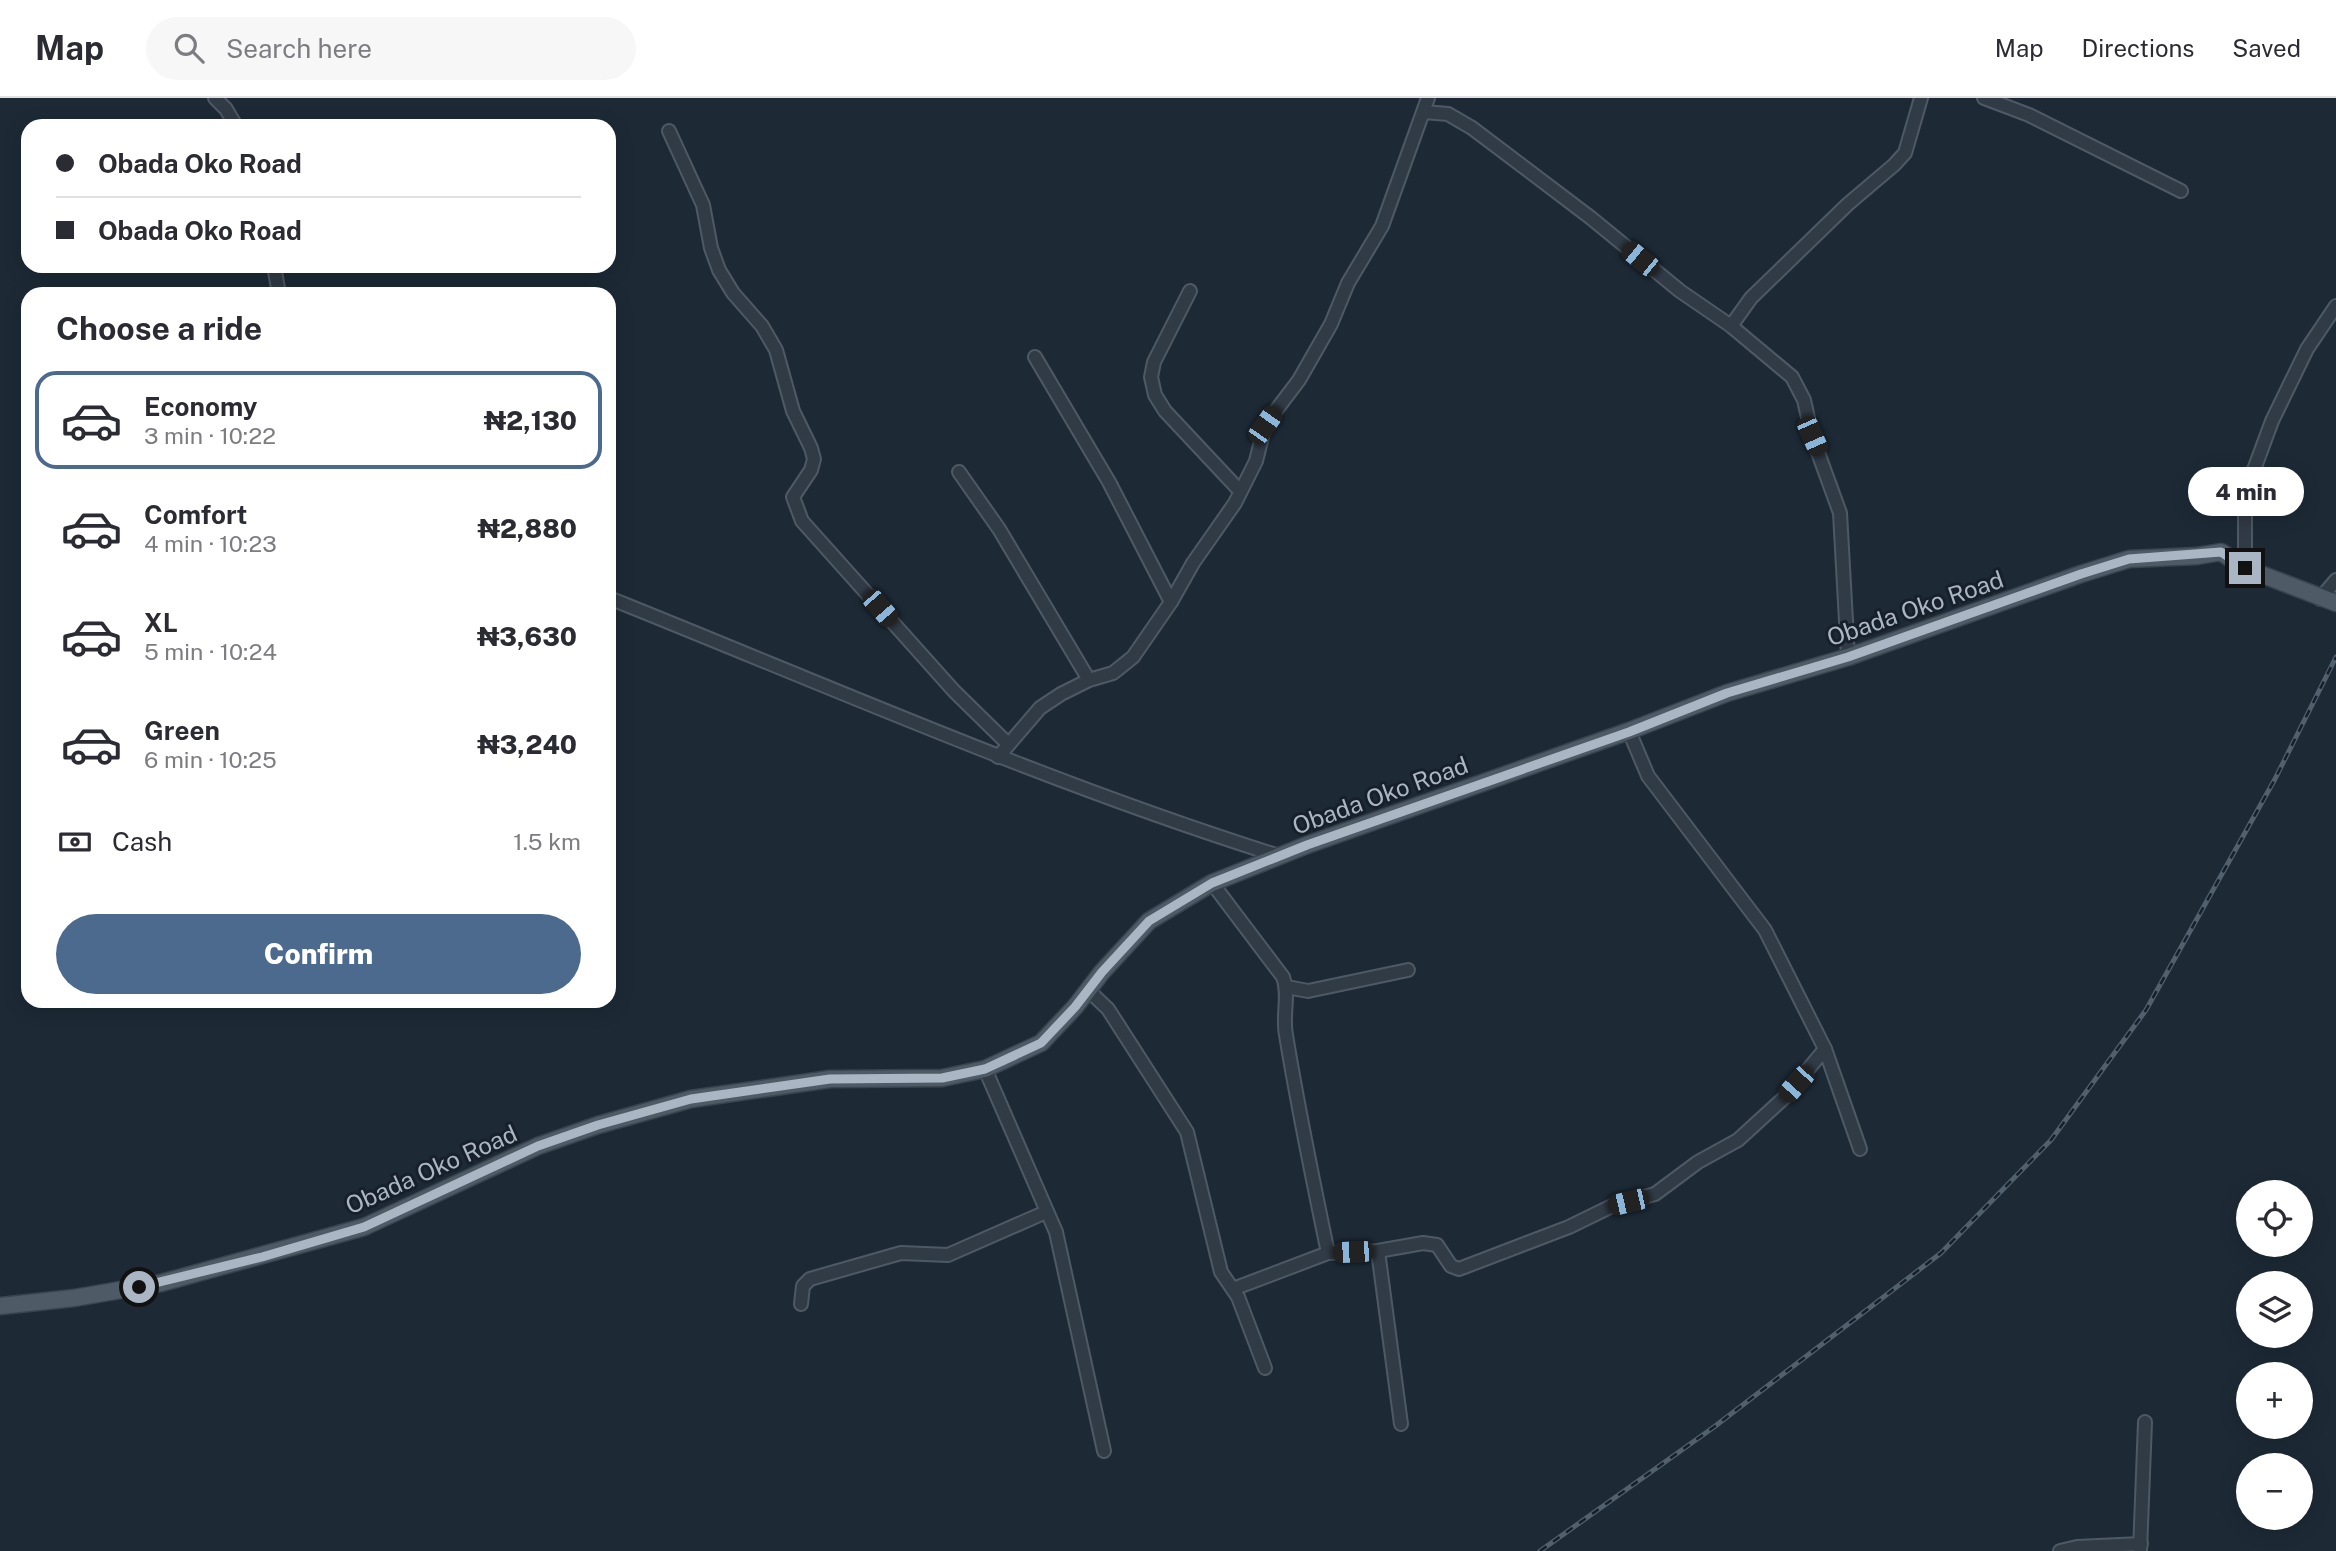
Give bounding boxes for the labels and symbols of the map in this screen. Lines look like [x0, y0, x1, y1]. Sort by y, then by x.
car [1618, 238, 1663, 280]
car [1245, 402, 1286, 448]
car [1794, 413, 1831, 459]
callout: 4 min [2187, 466, 2303, 516]
route end [2229, 552, 2261, 584]
street label: Obada Oko Road [1823, 565, 2007, 651]
car [859, 585, 902, 631]
street label: Obada Oko Road [1288, 750, 1472, 840]
car [1775, 1061, 1818, 1107]
street label: Obada Oko Road [341, 1119, 521, 1219]
car [1606, 1187, 1651, 1217]
car [1332, 1241, 1375, 1263]
route start [123, 1271, 155, 1303]

